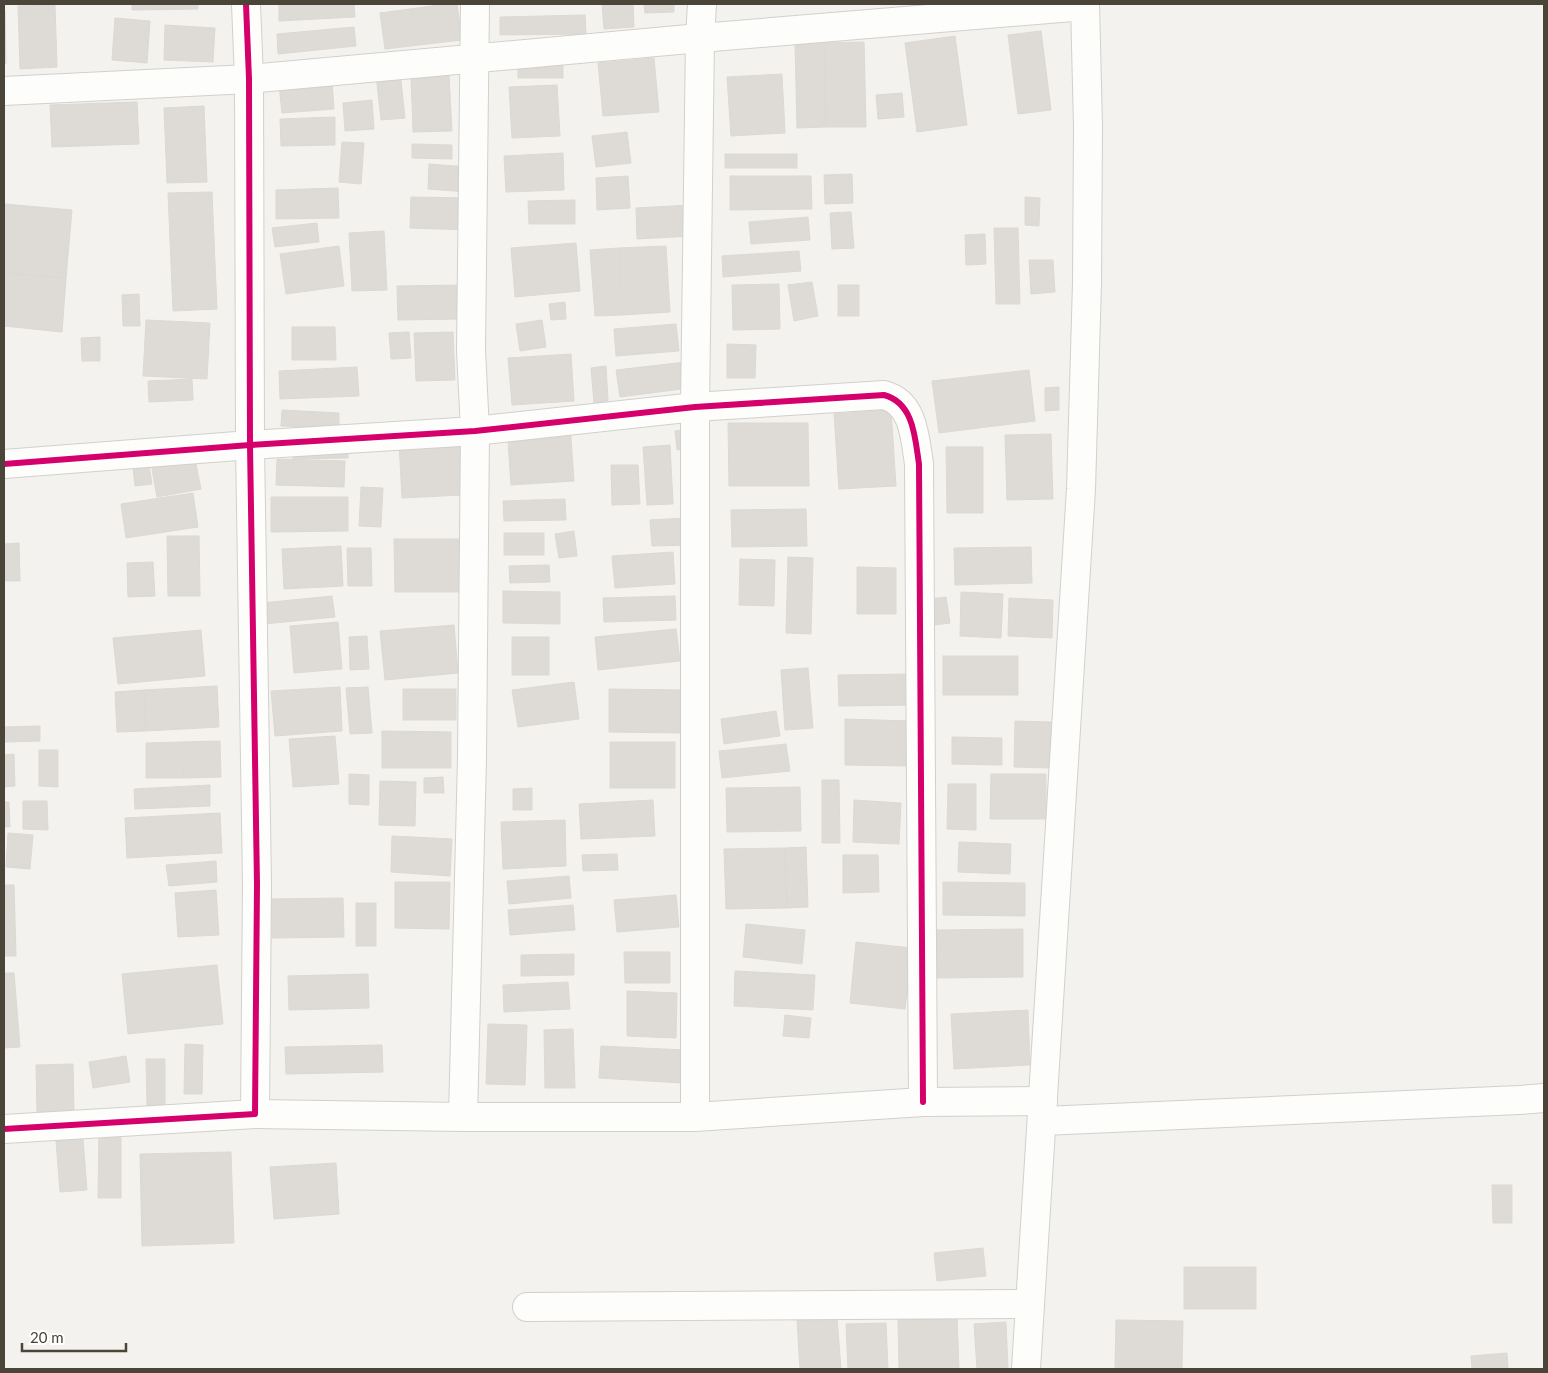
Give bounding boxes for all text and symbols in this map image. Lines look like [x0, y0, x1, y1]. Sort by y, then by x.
scale bar [22, 1320, 126, 1352]
text: 20 m [30, 1328, 64, 1346]

